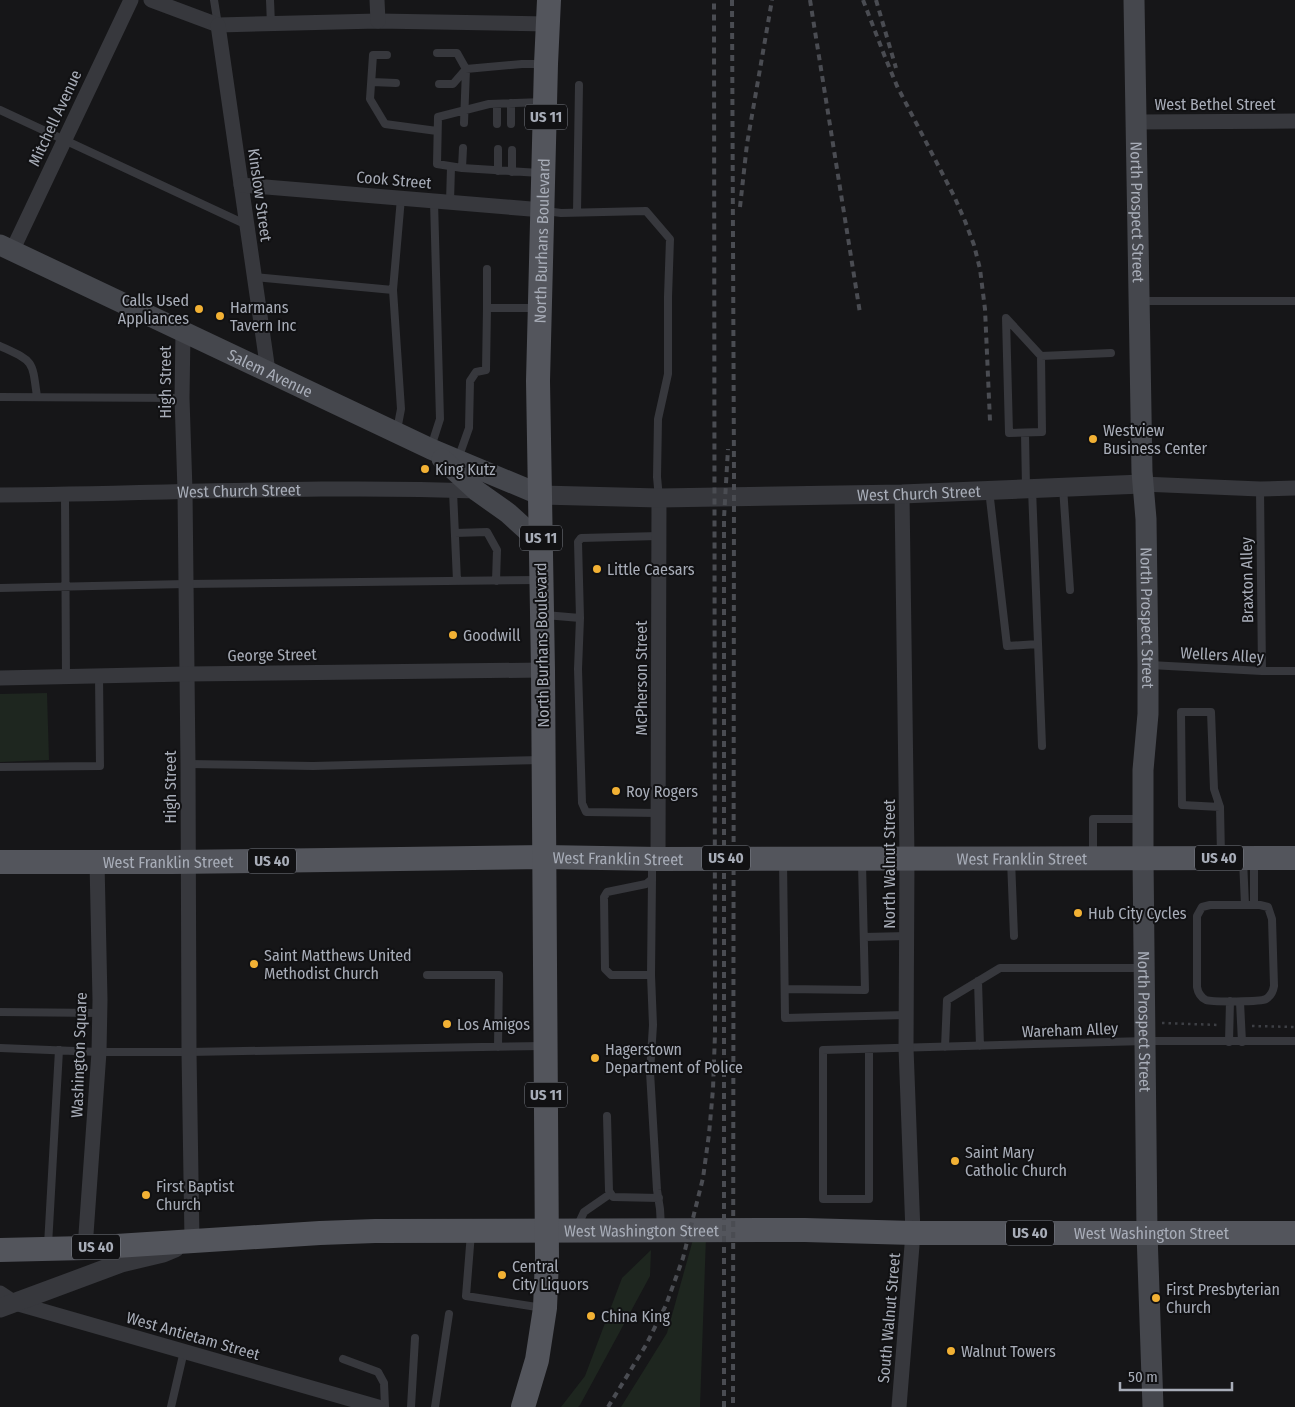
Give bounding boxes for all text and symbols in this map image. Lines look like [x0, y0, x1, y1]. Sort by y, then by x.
street label: Mitchell Avenue [24, 67, 86, 169]
street label: West Bethel Street [1154, 95, 1276, 114]
road number: US 11 [525, 104, 567, 130]
street label: North Prospect Street [1127, 141, 1148, 284]
street label: Kinslow Street [244, 147, 276, 244]
street label: North Burhans Boulevard [530, 158, 553, 324]
street label: Cook Street [356, 167, 433, 193]
place label: Calls Used Appliances [118, 291, 189, 328]
place label: Harmans Tavern Inc [230, 298, 297, 335]
marker: Calls Used Appliances [193, 303, 205, 315]
marker: Harmans Tavern Inc [214, 310, 226, 322]
street label: High Street [156, 345, 175, 418]
street label: Salem Avenue [225, 345, 316, 401]
place label: Westview Business Center [1103, 421, 1208, 458]
marker: Westview Business Center [1087, 433, 1099, 445]
place label: King Kutz [435, 460, 495, 479]
marker: King Kutz [419, 463, 431, 475]
street label: West Church Street [177, 480, 302, 501]
street label: West Church Street [857, 481, 982, 504]
road number: US 11 [520, 526, 562, 550]
street label: Braxton Alley [1237, 536, 1257, 623]
street label: North Prospect Street [1137, 547, 1158, 689]
place label: Little Caesars [607, 560, 695, 579]
street label: North Burhans Boulevard [531, 562, 553, 728]
marker: Little Caesars [591, 563, 603, 575]
street label: McPherson Street [632, 620, 651, 735]
place label: Goodwill [463, 626, 521, 645]
marker: Goodwill [447, 629, 459, 641]
street label: Wellers Alley [1180, 643, 1265, 667]
street label: George Street [227, 645, 317, 665]
street label: High Street [161, 750, 180, 823]
place label: Roy Rogers [626, 782, 698, 801]
marker: Roy Rogers [610, 785, 622, 797]
street label: North Walnut Street [880, 798, 899, 929]
road number: US 40 [702, 846, 750, 870]
road number: US 40 [1195, 846, 1243, 870]
road number: US 40 [248, 848, 296, 874]
street label: West Franklin Street [552, 848, 684, 869]
street label: West Franklin Street [957, 849, 1088, 868]
street label: West Franklin Street [103, 852, 234, 872]
place label: Hub City Cycles [1088, 904, 1187, 923]
marker: Hub City Cycles [1072, 907, 1084, 919]
place label: Saint Matthews United Methodist Church [264, 946, 412, 983]
street label: North Prospect Street [1134, 951, 1155, 1093]
marker: Saint Matthews United Methodist Church [248, 958, 260, 970]
street label: Washington Square [67, 992, 91, 1118]
place label: Los Amigos [457, 1015, 530, 1034]
marker: Los Amigos [441, 1018, 453, 1030]
street label: Wareham Alley [1021, 1019, 1119, 1041]
place label: Hagerstown Department of Police [605, 1040, 743, 1077]
marker: Hagerstown Department of Police [589, 1052, 601, 1064]
road number: US 11 [525, 1082, 567, 1108]
place label: Saint Mary Catholic Church [965, 1143, 1067, 1180]
marker: Saint Mary Catholic Church [949, 1155, 961, 1167]
place label: First Baptist Church [156, 1177, 235, 1214]
marker: First Baptist Church [140, 1189, 152, 1201]
road number: US 40 [1006, 1220, 1054, 1246]
street label: West Washington Street [564, 1221, 720, 1240]
street label: West Washington Street [1074, 1224, 1230, 1243]
road number: US 40 [72, 1234, 120, 1260]
street label: South Walnut Street [874, 1251, 904, 1384]
place label: Central City Liquors [512, 1257, 589, 1294]
marker: Central City Liquors [496, 1269, 508, 1281]
place label: First Presbyterian Church [1166, 1280, 1280, 1317]
marker: First Presbyterian Church [1150, 1292, 1162, 1304]
place label: China King [601, 1307, 670, 1326]
street label: West Antietam Street [124, 1308, 263, 1364]
marker: China King [585, 1310, 597, 1322]
place label: Walnut Towers [961, 1342, 1056, 1361]
marker: Walnut Towers [945, 1345, 957, 1357]
scale bar [1120, 1360, 1232, 1392]
text: 50 m [1128, 1368, 1158, 1386]

